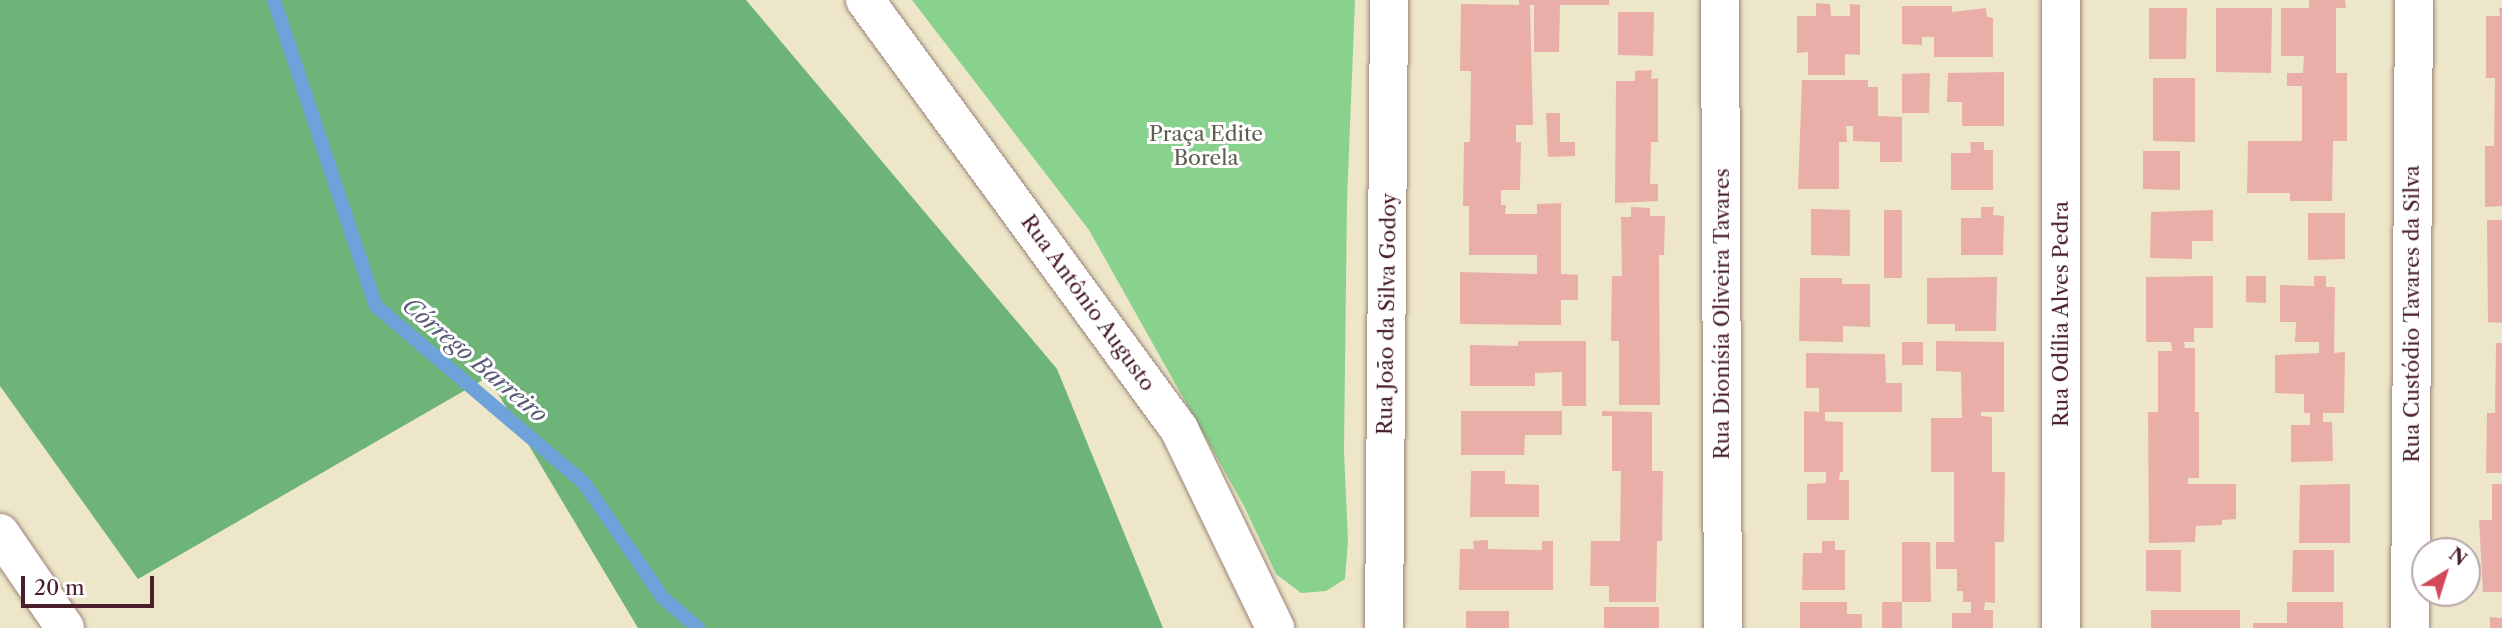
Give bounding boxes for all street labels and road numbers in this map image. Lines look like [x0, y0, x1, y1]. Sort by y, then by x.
street label: Rua Custódio Tavares da Silva [2399, 165, 2425, 463]
street label: Rua Dionísia Oliveira Tavares [1709, 168, 1735, 460]
street label: Rua João da Silva Godoy [1372, 192, 1402, 436]
street label: Rua Odília Alves Pedra [2048, 200, 2074, 428]
street label: Rua Antônio Augusto [1015, 209, 1161, 397]

